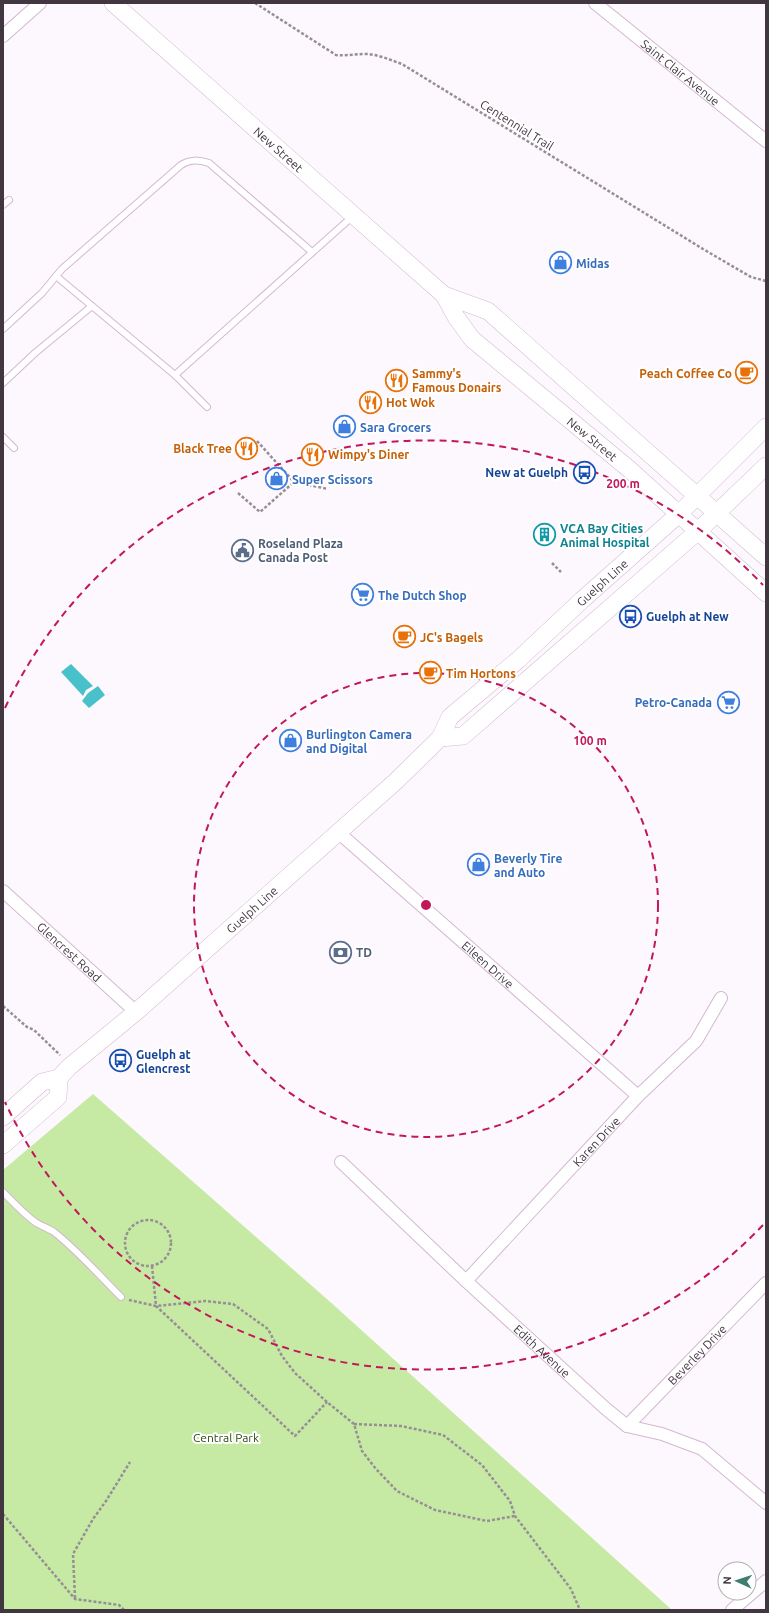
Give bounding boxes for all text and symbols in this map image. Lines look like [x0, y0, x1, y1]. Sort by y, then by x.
street label: Saint Clair Avenue [639, 37, 722, 108]
street label: Centennial Trail [478, 97, 556, 153]
street label: New Street [252, 124, 306, 174]
shop icon: Midas [548, 250, 574, 276]
place label: Midas [576, 257, 610, 270]
cafe icon: Peach Coffee Co [734, 360, 760, 386]
restaurant icon: Sammy's Famous Donairs [383, 367, 409, 393]
place label: Sammy's Famous Donairs [412, 367, 502, 394]
place label: Peach Coffee Co [639, 367, 732, 380]
restaurant icon: Hot Wok [358, 389, 384, 415]
place label: Hot Wok [386, 396, 435, 409]
shop icon: Sara Grocers [331, 414, 357, 440]
street label: New Street [565, 414, 620, 463]
place label: Sara Grocers [360, 421, 432, 434]
restaurant icon: Black Tree [234, 435, 260, 461]
restaurant icon: Wimpy's Diner [300, 441, 326, 467]
place label: Black Tree [173, 442, 232, 455]
place label: Wimpy's Diner [328, 448, 409, 461]
bus stop icon: New at Guelph [571, 459, 597, 485]
shop icon: Super Scissors [263, 466, 289, 492]
place label: New at Guelph [485, 466, 568, 479]
place label: Super Scissors [292, 473, 373, 486]
text: 200 m [606, 477, 640, 490]
building icon: VCA Bay Cities Animal Hospital [531, 522, 557, 548]
place label: VCA Bay Cities Animal Hospital [560, 522, 650, 549]
public building icon: Roseland Plaza Canada Post [230, 537, 256, 563]
place label: Roseland Plaza Canada Post [258, 537, 343, 564]
street label: Guelph Line [574, 556, 630, 608]
supermarket icon: The Dutch Shop [349, 582, 375, 608]
place label: The Dutch Shop [378, 589, 467, 602]
bus stop icon: Guelph at New [618, 603, 644, 629]
place label: Guelph at New [646, 610, 729, 623]
cafe icon: JC's Bagels [392, 624, 418, 650]
place label: JC's Bagels [420, 631, 483, 644]
cafe icon: Tim Hortons [417, 660, 443, 686]
place label: Tim Hortons [446, 667, 516, 680]
supermarket icon: Petro-Canada [715, 689, 741, 715]
place label: Petro-Canada [635, 696, 712, 709]
shop icon: Burlington Camera and Digital [278, 728, 304, 754]
place label: Burlington Camera and Digital [306, 728, 412, 755]
text: 100 m [573, 734, 607, 747]
shop icon: Beverly Tire and Auto [466, 852, 492, 878]
place label: Beverly Tire and Auto [494, 852, 562, 879]
street label: Guelph Line [223, 883, 280, 935]
centre of rings [419, 898, 433, 912]
street label: Glencrest Road [35, 919, 104, 984]
street label: Eileen Drive [460, 938, 516, 990]
bank icon: TD [327, 939, 353, 965]
place label: TD [356, 946, 372, 959]
bus stop icon: Guelph at Glencrest [107, 1048, 133, 1074]
place label: Guelph at Glencrest [136, 1048, 191, 1075]
street label: Karen Drive [570, 1114, 622, 1168]
street label: Edith Avenue [512, 1322, 573, 1380]
street label: Beverley Drive [665, 1322, 729, 1387]
park label: Central Park [193, 1431, 259, 1444]
north arrow [717, 1561, 757, 1601]
text: N [721, 1576, 733, 1585]

